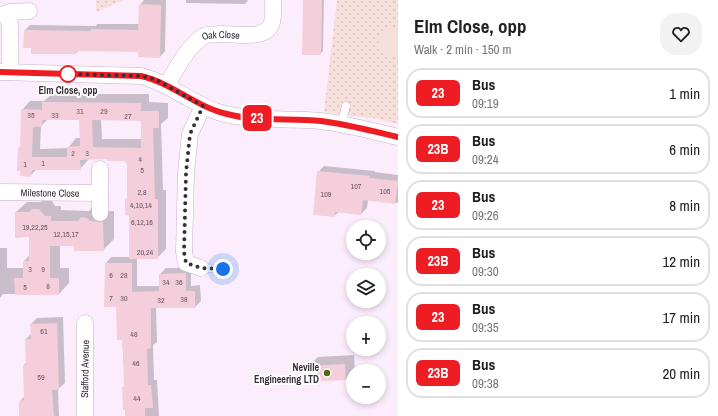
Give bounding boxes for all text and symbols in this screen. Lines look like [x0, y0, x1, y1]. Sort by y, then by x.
text: Elm Close, opp [414, 13, 527, 39]
button: heart [660, 13, 702, 55]
street label: Oak Close [199, 27, 241, 43]
text: Walk · 2 min · 150 m [414, 41, 511, 58]
marker: Elm Close, opp [59, 65, 77, 83]
text: Bus [472, 74, 495, 95]
text: 1 min [669, 83, 700, 104]
place label: Elm Close, opp [38, 84, 98, 97]
text: 23 [432, 84, 444, 102]
text: 09:19 [472, 95, 499, 112]
line badge: 23 [239, 105, 275, 131]
house number: 31 [76, 106, 84, 116]
house number: 29 [100, 106, 108, 116]
text: 23 [251, 109, 263, 127]
house number: 35 [27, 110, 35, 120]
house number: 33 [51, 110, 59, 120]
house number: 27 [124, 111, 132, 121]
text: Bus [472, 130, 495, 151]
text: 6 min [669, 139, 700, 160]
text: 23B [427, 140, 449, 158]
house number: 2 [71, 148, 75, 158]
house number: 3 [85, 148, 89, 158]
text: 09:24 [472, 151, 499, 168]
house number: 4 [138, 154, 142, 164]
house number: 1 [41, 158, 45, 168]
house number: 1 [23, 159, 27, 169]
house number: 5 [140, 165, 144, 175]
house number: 107 [351, 181, 362, 191]
street label: Milestone Close [21, 186, 80, 199]
house number: 105 [380, 186, 391, 196]
text: Bus [472, 186, 495, 207]
house number: 2,8 [137, 187, 147, 197]
house number: 109 [321, 189, 332, 199]
text: 8 min [669, 195, 700, 216]
text: 23 [432, 196, 444, 214]
house number: 4,10,14 [130, 200, 152, 210]
text: 09:26 [472, 207, 499, 224]
house number: 6,12,16 [131, 217, 153, 227]
map controls [346, 220, 386, 404]
button: locate [346, 220, 386, 260]
house number: 19,22,25 [22, 222, 48, 232]
house number: 12,15,17 [53, 229, 79, 239]
text: Bus [472, 242, 495, 263]
house number: 20,24 [137, 247, 154, 257]
text: 12 min [662, 251, 700, 272]
text: 23B [427, 252, 449, 270]
your location [213, 259, 233, 279]
text: 09:30 [472, 263, 499, 280]
house number: 3 [28, 264, 32, 274]
house number: 9 [41, 264, 45, 274]
button: layers [346, 268, 386, 308]
house number: 6 [109, 270, 113, 280]
house number: 28 [120, 270, 128, 280]
house number: 34 [162, 277, 170, 287]
house number: 36 [175, 277, 183, 287]
house number: 8 [46, 281, 50, 291]
house number: 5 [23, 282, 27, 292]
house number: 7 [109, 293, 113, 303]
house number: 30 [120, 293, 128, 303]
house number: 38 [180, 294, 188, 304]
house number: 32 [157, 295, 165, 305]
text: Bus [472, 298, 495, 319]
text: 17 min [662, 307, 700, 328]
text: 23 [432, 308, 444, 326]
button: + [346, 316, 386, 356]
text: 09:35 [472, 319, 499, 336]
house number: 61 [40, 326, 48, 336]
house number: 48 [130, 329, 138, 339]
street label: Stafford Avenue [78, 339, 92, 398]
text: Bus [472, 354, 495, 375]
house number: 46 [132, 358, 140, 368]
place label: Neville Engineering LTD [254, 361, 319, 386]
text: 20 min [662, 363, 700, 384]
button: − [346, 364, 386, 404]
text: 23B [427, 364, 449, 382]
marker: Neville Engineering LTD [322, 368, 332, 378]
house number: 59 [37, 372, 45, 382]
text: 09:38 [472, 375, 499, 392]
house number: 44 [133, 393, 141, 403]

